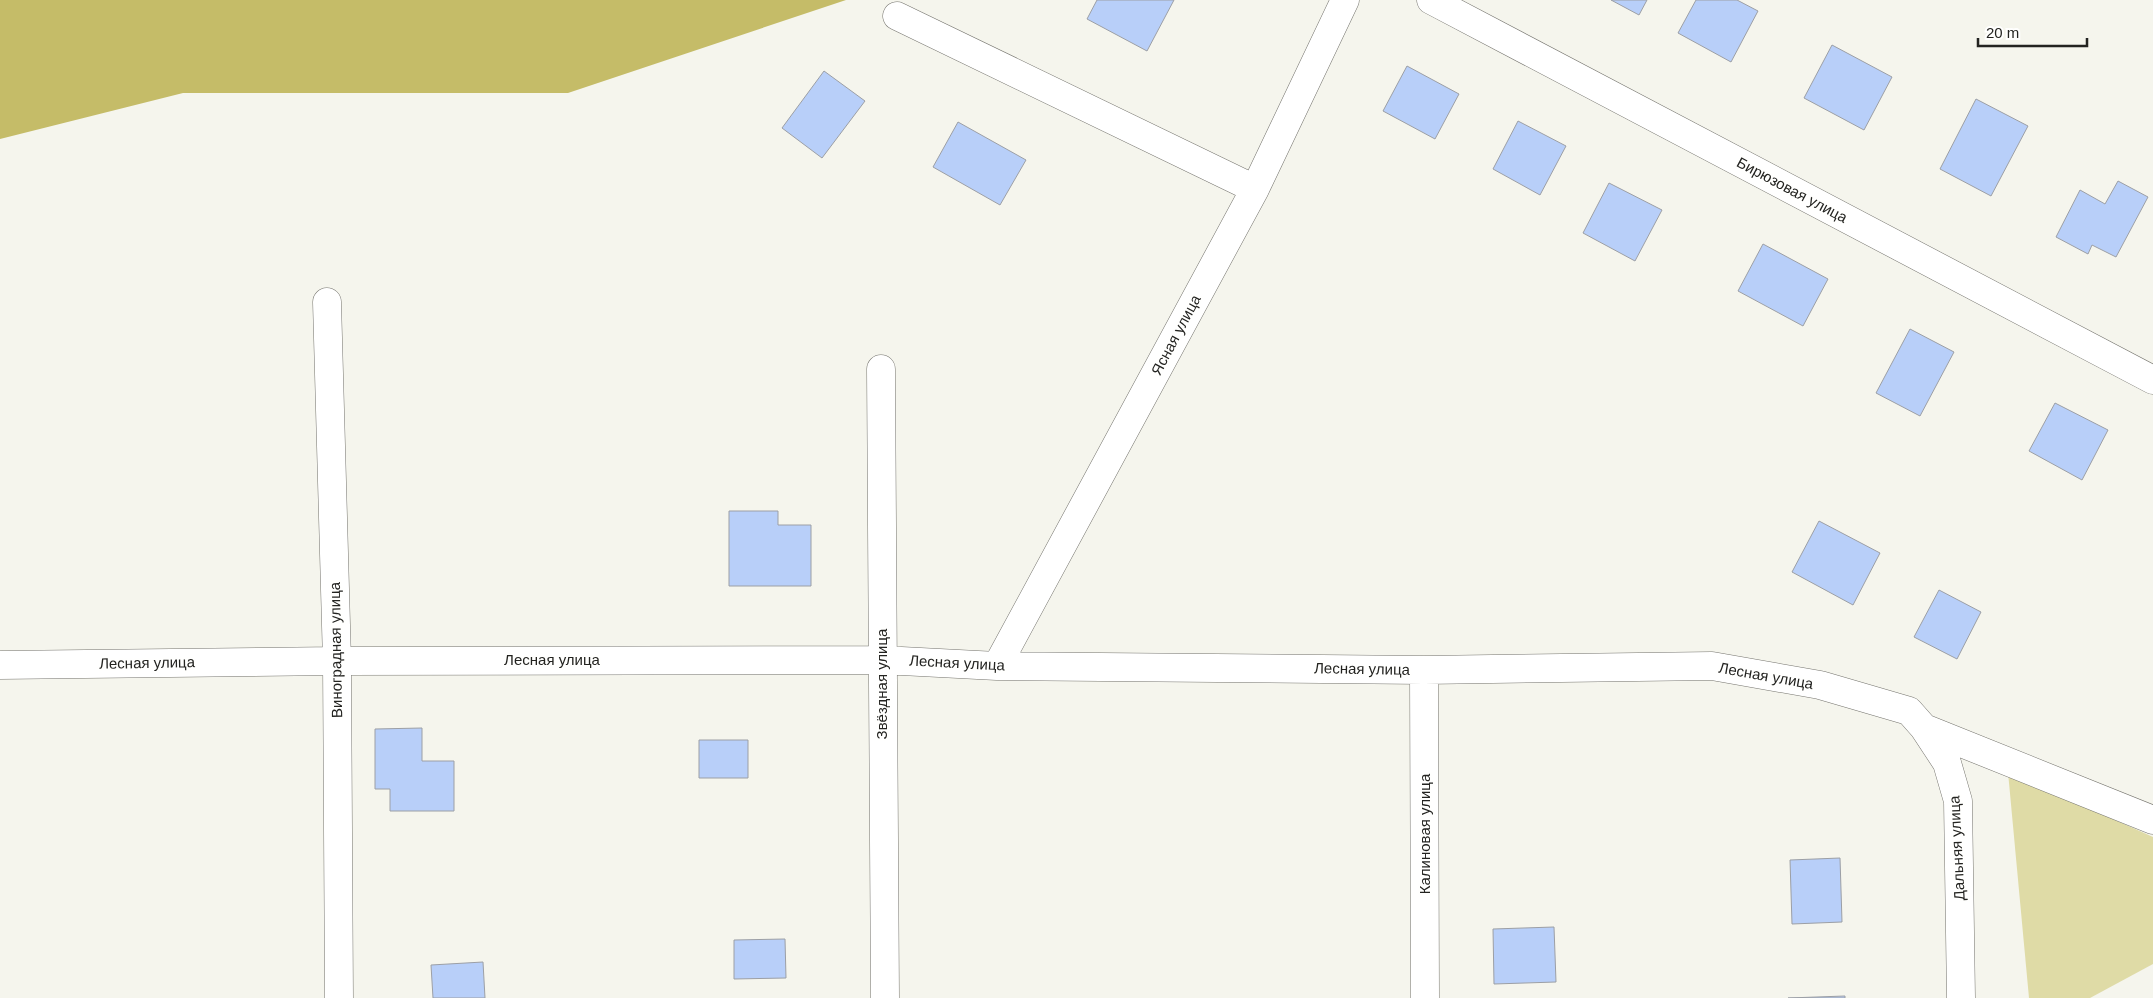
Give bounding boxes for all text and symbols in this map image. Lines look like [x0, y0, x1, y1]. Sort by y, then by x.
scale bar [1978, 15, 2087, 47]
text: 20 m [1986, 24, 2019, 41]
street label: Бирюзовая улица [1734, 153, 1851, 226]
street label: Ясная улица [1147, 291, 1204, 378]
street label: Виноградная улица [326, 581, 345, 718]
street label: Звёздная улица [873, 628, 890, 739]
street label: Лесная улица [504, 651, 601, 668]
street label: Лесная улица [909, 652, 1006, 674]
street label: Лесная улица [99, 653, 196, 672]
street label: Лесная улица [1314, 659, 1411, 678]
street label: Лесная улица [1717, 659, 1815, 692]
street label: Калиновая улица [1416, 773, 1433, 894]
street label: Дальняя улица [1945, 794, 1968, 901]

